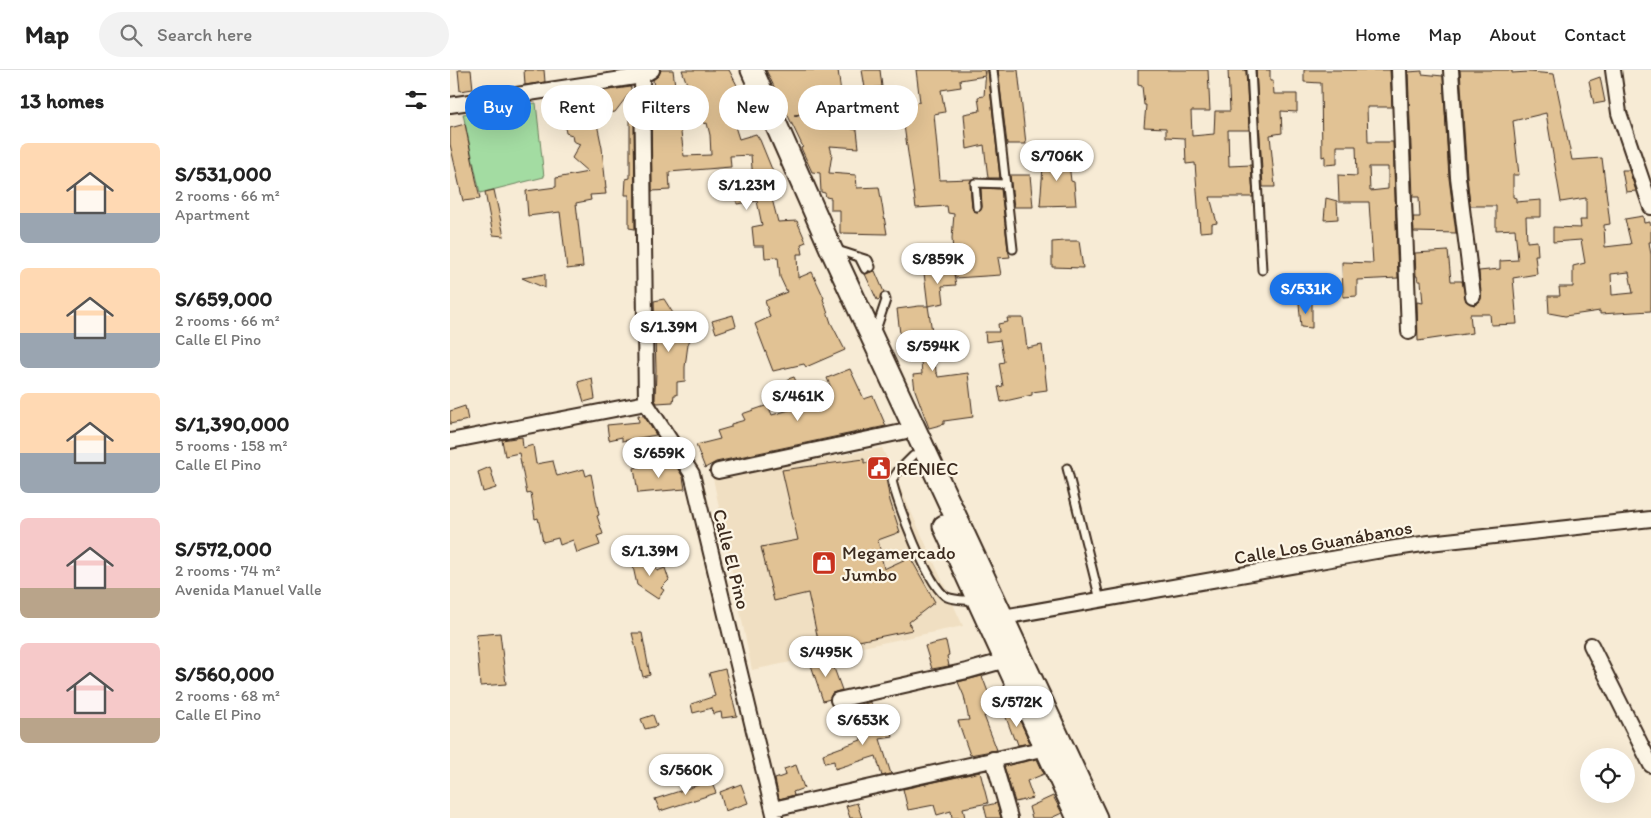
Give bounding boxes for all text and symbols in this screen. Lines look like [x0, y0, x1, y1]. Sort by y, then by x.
search box [99, 12, 449, 57]
text: Map [25, 20, 69, 49]
icon: search [117, 21, 145, 49]
text: Search here [157, 23, 252, 46]
text: Home [1355, 24, 1401, 46]
text: Map [1429, 24, 1462, 46]
text: About [1490, 24, 1536, 46]
text: Contact [1564, 24, 1626, 46]
chip: Buy [465, 85, 531, 130]
chip: Rent [541, 85, 613, 130]
chip: Filters [623, 85, 709, 130]
chip: New [719, 85, 788, 130]
chip: Apartment [798, 85, 918, 130]
icon: filters [402, 86, 430, 114]
text: 13 homes [20, 88, 104, 113]
pin: S/706K [1016, 140, 1098, 182]
text: S/706K [1031, 146, 1083, 165]
text: S/531,000 [175, 161, 272, 186]
icon: home [60, 163, 120, 223]
pin: S/1.23M [701, 168, 793, 211]
text: S/1.23M [719, 175, 775, 194]
text: 2 rooms · 66 m² [175, 186, 280, 205]
text: Apartment [175, 205, 250, 224]
pin: S/859K [897, 242, 979, 285]
text: S/859K [912, 249, 964, 268]
pin: S/531K [1265, 272, 1347, 315]
text: S/531K [1281, 279, 1331, 298]
text: S/659,000 [175, 286, 273, 311]
icon: home [60, 288, 120, 348]
pin: S/1.39M [623, 310, 715, 353]
text: 2 rooms · 66 m² [175, 311, 280, 330]
text: S/1.39M [641, 317, 697, 336]
text: Calle El Pino [175, 330, 261, 349]
pin: S/594K [892, 330, 974, 372]
text: S/594K [907, 336, 959, 355]
pin: S/461K [757, 380, 839, 422]
text: S/461K [772, 386, 824, 405]
text: S/1,390,000 [175, 411, 290, 436]
icon: home [60, 413, 120, 473]
text: 5 rooms · 158 m² [175, 436, 287, 455]
pin: S/659K [618, 436, 700, 479]
text: S/659K [633, 443, 685, 462]
text: Calle El Pino [175, 455, 261, 474]
public building icon: RENIEC [866, 455, 892, 481]
place label: RENIEC [896, 457, 958, 480]
street label: Calle El Pino [708, 507, 755, 612]
street label: Calle Los Guanábanos [1232, 515, 1414, 569]
pin: S/1.39M [604, 534, 696, 577]
text: S/572,000 [175, 536, 272, 561]
icon: home [60, 538, 120, 598]
text: S/1.39M [622, 541, 678, 560]
place label: Megamercado Jumbo [842, 541, 956, 586]
shop icon: Megamercado Jumbo [811, 550, 837, 576]
text: 2 rooms · 74 m² [175, 561, 280, 580]
text: Avenida Manuel Valle [175, 580, 322, 599]
pin: S/495K [785, 636, 867, 678]
text: S/495K [800, 642, 852, 661]
text: S/560,000 [175, 661, 275, 686]
icon: home [60, 663, 120, 723]
text: 2 rooms · 68 m² [175, 686, 280, 705]
pin: S/572K [976, 686, 1058, 728]
text: S/572K [992, 692, 1042, 711]
pin: S/653K [822, 704, 904, 746]
text: Calle El Pino [175, 705, 261, 724]
text: S/653K [837, 710, 889, 729]
map controls [1580, 748, 1635, 803]
button: locate [1580, 748, 1635, 803]
pin: S/560K [645, 754, 727, 796]
text: S/560K [660, 760, 712, 779]

